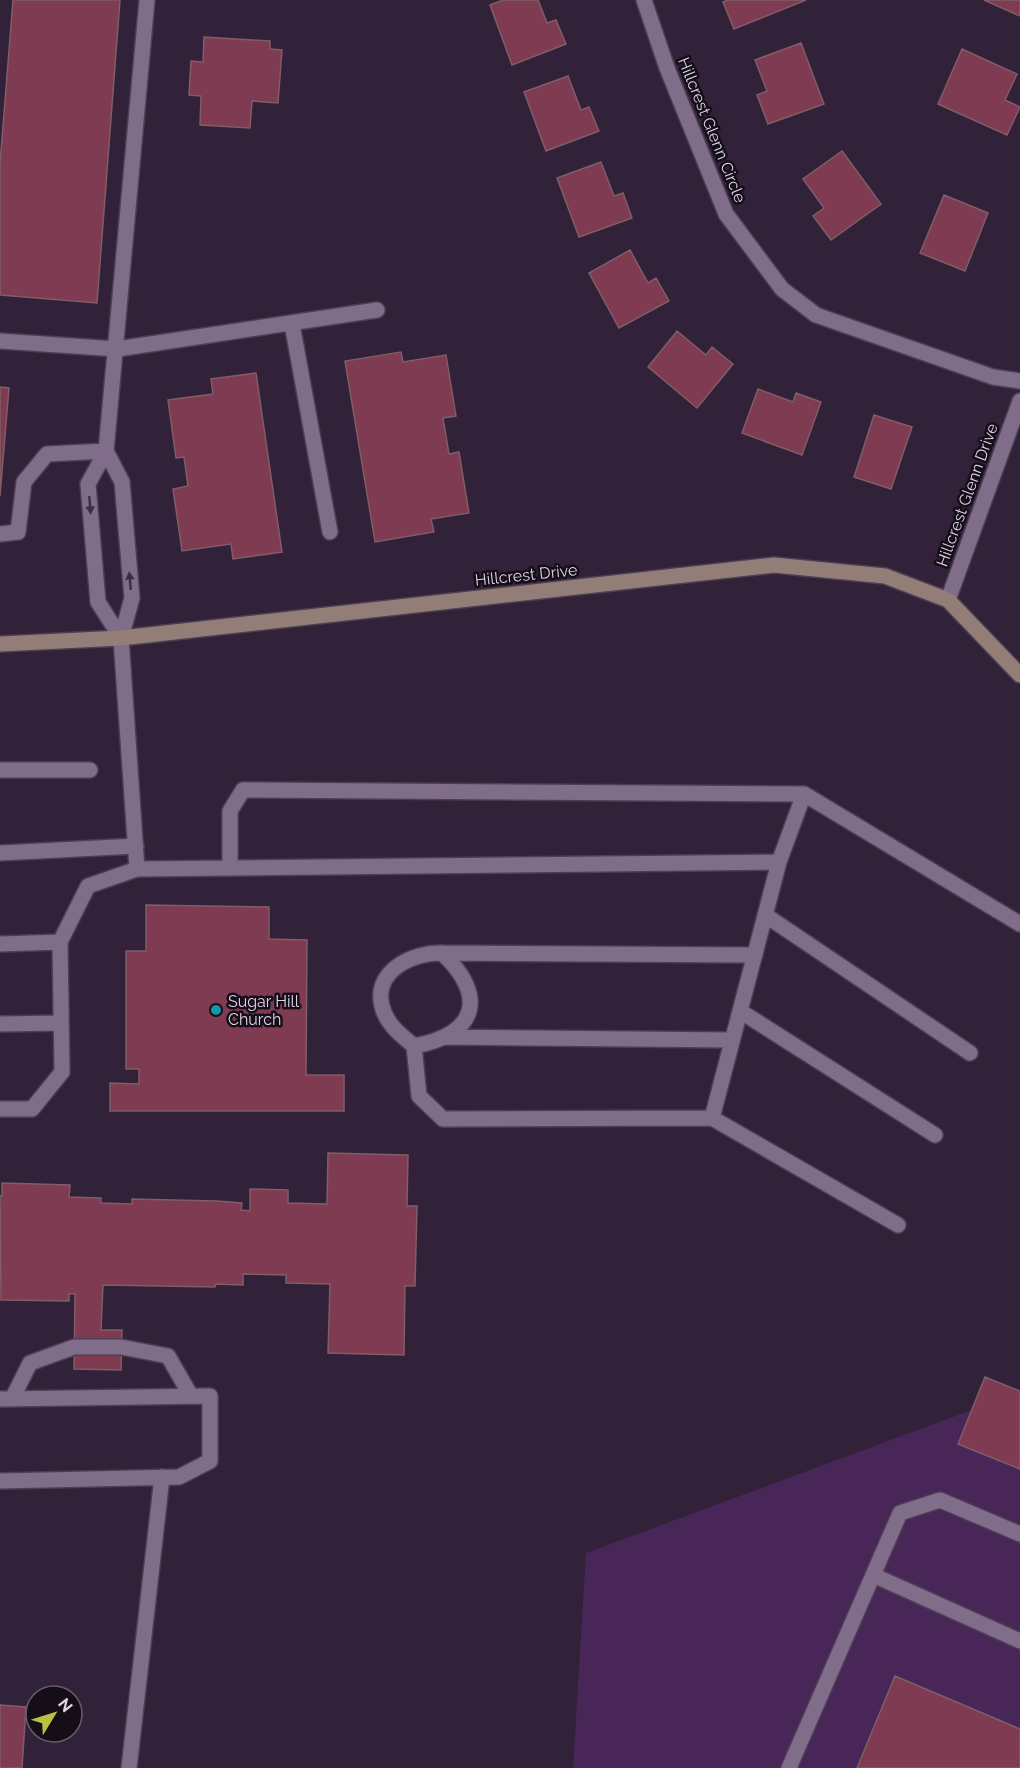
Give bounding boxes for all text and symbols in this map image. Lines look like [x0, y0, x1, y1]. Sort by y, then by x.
street label: Hillcrest Glenn Circle [674, 55, 750, 205]
street label: Hillcrest Glenn Drive [932, 421, 1002, 569]
one-way arrow [85, 496, 95, 515]
street label: Hillcrest Drive [474, 560, 578, 590]
one-way arrow [126, 571, 135, 590]
place label: Sugar Hill Church [228, 992, 300, 1029]
marker: Sugar Hill Church [209, 1003, 223, 1017]
north arrow [24, 1684, 84, 1744]
text: N [54, 1694, 77, 1716]

